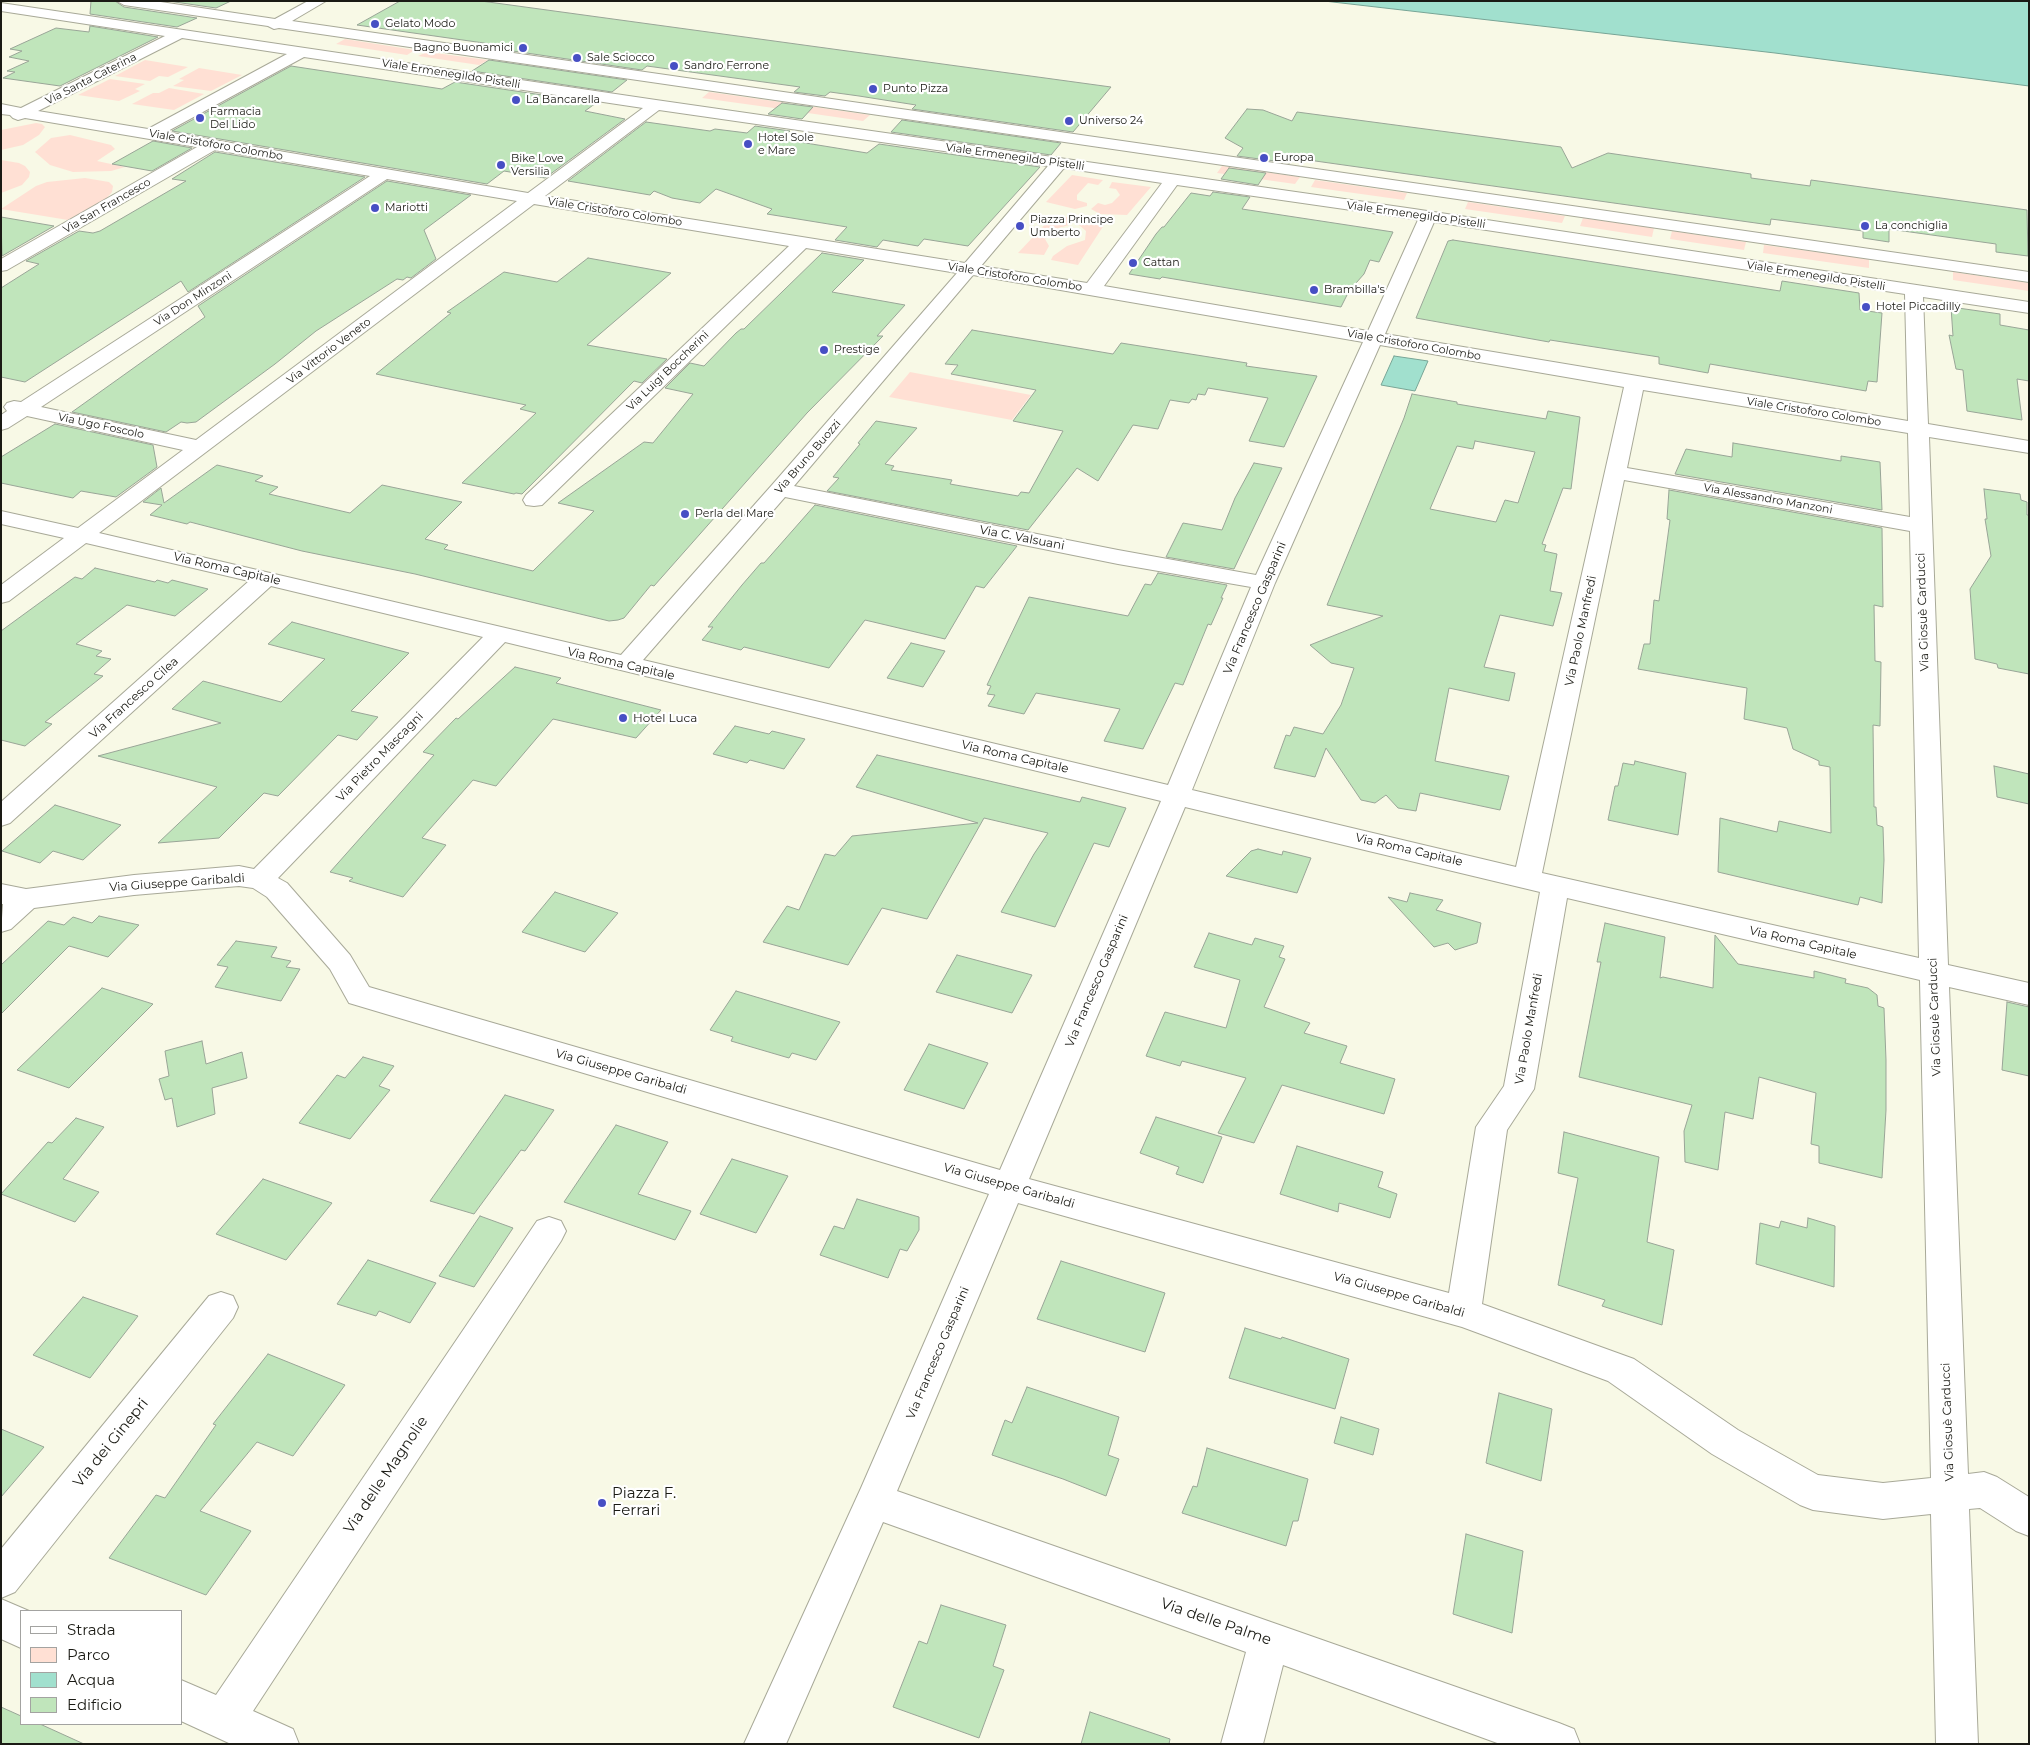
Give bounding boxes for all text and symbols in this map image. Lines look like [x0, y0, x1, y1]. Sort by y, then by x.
place label: Gelato Modo [385, 17, 455, 31]
marker: Gelato Modo [369, 18, 381, 30]
place label: Bagno Buonamici [413, 41, 513, 55]
marker: Bagno Buonamici [517, 42, 529, 54]
street label: Via Santa Caterina [43, 50, 139, 108]
place label: Sale Sciocco [587, 51, 655, 65]
marker: Sale Sciocco [571, 52, 583, 64]
street label: Viale Ermenegildo Pistelli [381, 57, 521, 91]
place label: Sandro Ferrone [684, 59, 769, 73]
marker: Sandro Ferrone [668, 60, 680, 72]
place label: Punto Pizza [883, 82, 948, 96]
marker: Punto Pizza [867, 83, 879, 95]
place label: La Bancarella [526, 93, 600, 107]
marker: La Bancarella [510, 94, 522, 106]
place label: Farmacia Del Lido [210, 105, 261, 131]
marker: Farmacia Del Lido [194, 112, 206, 124]
place label: Universo 24 [1079, 114, 1143, 128]
marker: Universo 24 [1063, 115, 1075, 127]
street label: Viale Cristoforo Colombo [148, 127, 284, 163]
place label: Hotel Sole e Mare [758, 131, 814, 157]
marker: Hotel Sole e Mare [742, 138, 754, 150]
street label: Viale Ermenegildo Pistelli [945, 141, 1085, 173]
place label: Europa [1274, 151, 1314, 165]
place label: Bike Love Versilia [511, 152, 564, 178]
marker: Europa [1258, 152, 1270, 164]
marker: Bike Love Versilia [495, 159, 507, 171]
street label: Via San Francesco [61, 175, 153, 237]
street label: Viale Cristoforo Colombo [547, 195, 683, 229]
street label: Viale Ermenegildo Pistelli [1346, 199, 1486, 231]
place label: Mariotti [385, 201, 428, 215]
marker: Mariotti [369, 202, 381, 214]
place label: Piazza Principe Umberto [1030, 213, 1113, 239]
place label: La conchiglia [1875, 219, 1948, 233]
marker: Piazza Principe Umberto [1014, 220, 1026, 232]
marker: La conchiglia [1859, 220, 1871, 232]
place label: Cattan [1143, 256, 1180, 270]
marker: Cattan [1127, 257, 1139, 269]
street label: Viale Ermenegildo Pistelli [1746, 259, 1886, 293]
street label: Viale Cristoforo Colombo [947, 260, 1083, 294]
street label: Via Don Minzoni [152, 269, 234, 329]
place label: Brambilla's [1324, 283, 1385, 297]
marker: Brambilla's [1308, 284, 1320, 296]
place label: Hotel Piccadilly [1876, 300, 1960, 314]
marker: Hotel Piccadilly [1860, 301, 1872, 313]
street label: Via Vittorio Veneto [284, 315, 374, 387]
street label: Viale Cristoforo Colombo [1346, 327, 1482, 363]
street label: Via Luigi Boccherini [624, 328, 712, 414]
place label: Prestige [834, 343, 880, 357]
marker: Prestige [818, 344, 830, 356]
street label: Viale Cristoforo Colombo [1746, 395, 1882, 429]
street label: Via Ugo Foscolo [57, 410, 145, 442]
street label: Via Bruno Buozzi [772, 417, 844, 497]
street label: Via Alessandro Manzoni [1702, 481, 1834, 517]
place label: Perla del Mare [695, 507, 774, 521]
marker: Perla del Mare [679, 508, 691, 520]
street label: Via C. Valsuani [978, 523, 1066, 553]
street label: Via Francesco Gasparini [1221, 540, 1289, 676]
street label: Via Roma Capitale [172, 550, 282, 588]
street label: Via Giosuè Carducci [1914, 552, 1932, 672]
street label: Via Paolo Manfredi [1562, 574, 1600, 688]
street label: Via Roma Capitale [566, 645, 676, 683]
street label: Via Francesco Cilea [87, 654, 181, 742]
street label: Via Pietro Mascagni [334, 709, 426, 805]
place label: Hotel Luca [633, 711, 697, 725]
marker: Hotel Luca [617, 712, 629, 724]
street label: Via Roma Capitale [960, 738, 1070, 776]
street label: Via Roma Capitale [1354, 831, 1464, 869]
street label: Via Giuseppe Garibaldi [109, 871, 245, 895]
street label: Via Francesco Gasparini [1063, 913, 1131, 1049]
street label: Via Roma Capitale [1748, 924, 1858, 962]
street label: Via Giosuè Carducci [1926, 957, 1944, 1077]
street label: Via Paolo Manfredi [1512, 972, 1546, 1086]
street label: Via Giuseppe Garibaldi [554, 1046, 688, 1098]
street label: Via Giuseppe Garibaldi [942, 1160, 1076, 1212]
street label: Via Giuseppe Garibaldi [1332, 1269, 1466, 1321]
street label: Via Francesco Gasparini [904, 1285, 972, 1421]
street label: Via Giosuè Carducci [1939, 1362, 1957, 1482]
street label: Via dei Ginepri [70, 1395, 152, 1491]
street label: Via delle Magnolie [340, 1413, 432, 1537]
place label: Piazza F. Ferrari [612, 1485, 676, 1520]
marker: Piazza F. Ferrari [596, 1497, 608, 1509]
street label: Via delle Palme [1158, 1595, 1274, 1649]
legend [20, 1610, 182, 1725]
text: Strada [67, 1620, 116, 1639]
text: Parco [67, 1645, 110, 1664]
text: Acqua [67, 1670, 115, 1689]
text: Edificio [67, 1695, 122, 1714]

